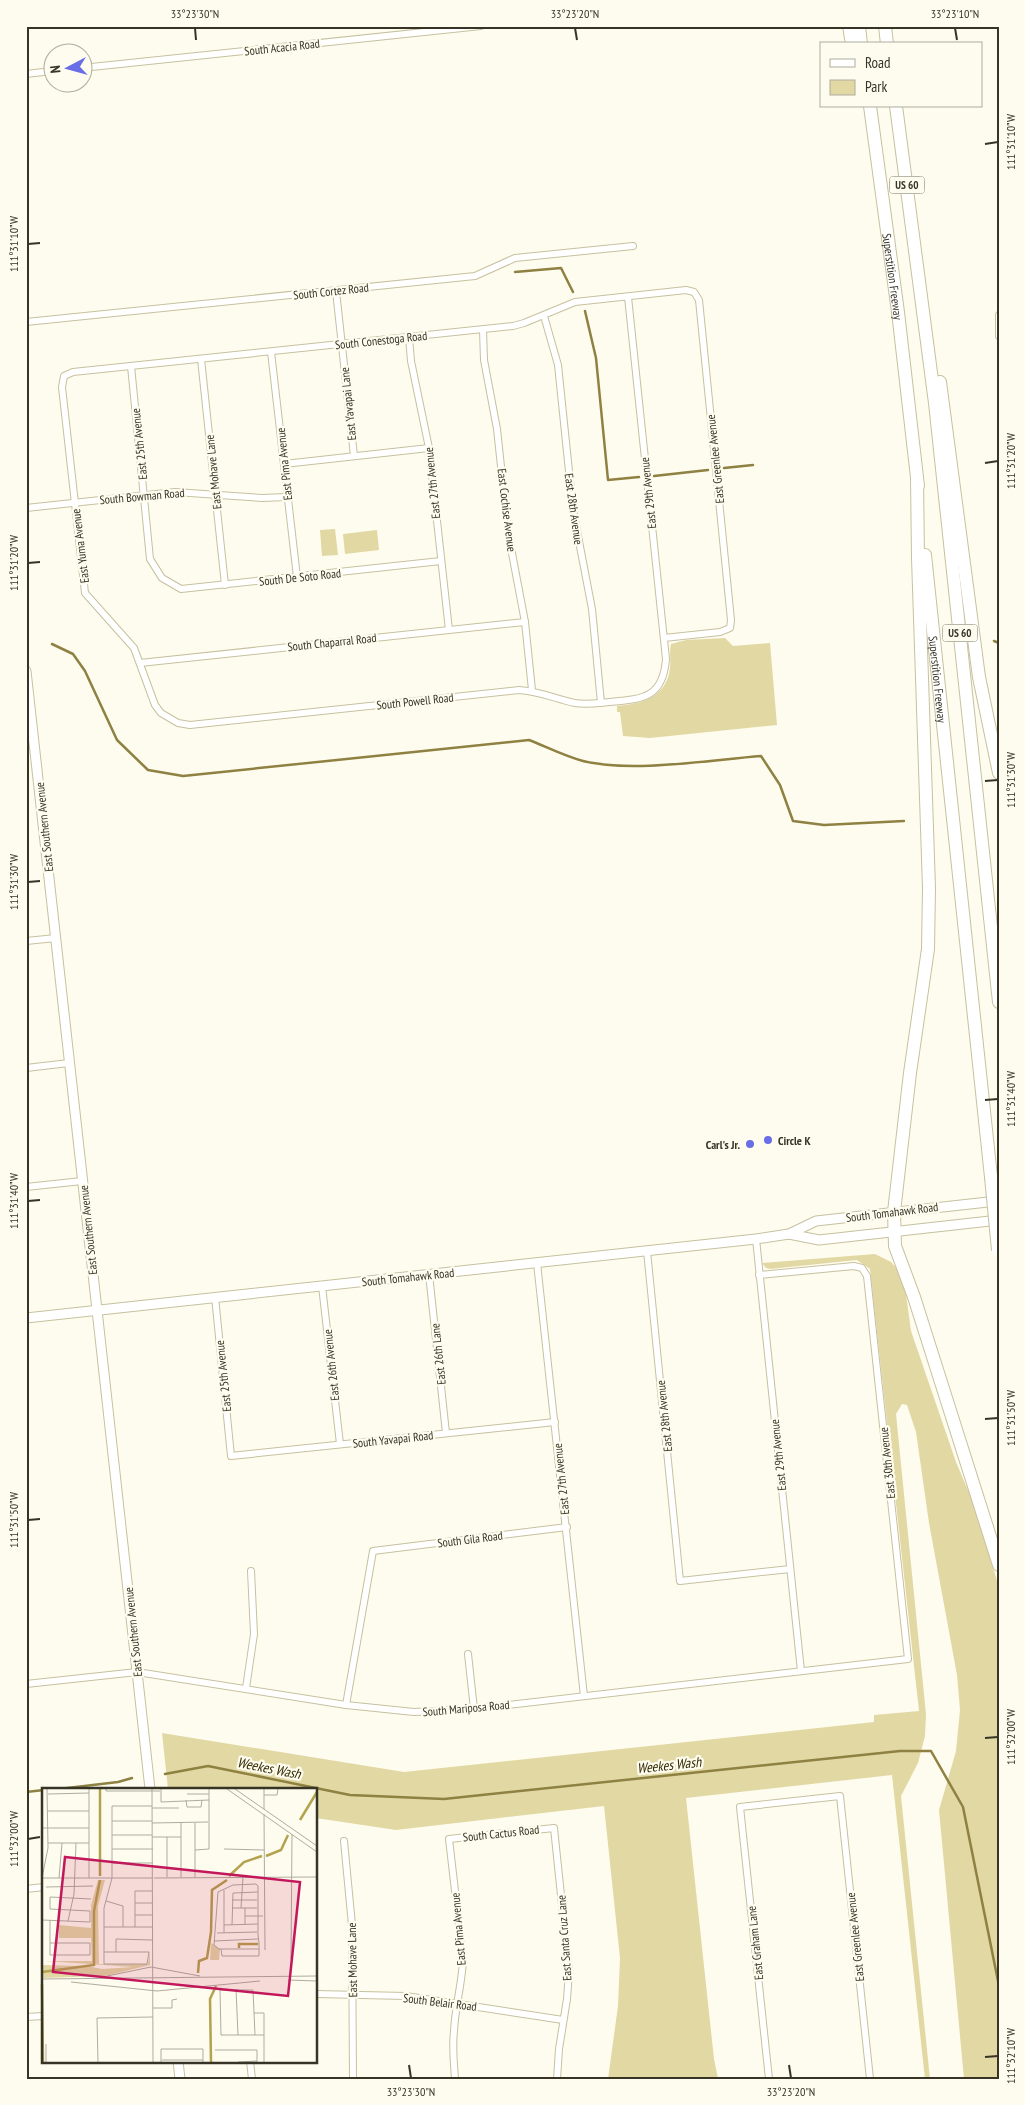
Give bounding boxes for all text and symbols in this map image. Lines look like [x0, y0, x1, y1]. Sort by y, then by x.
text: 33°23'30"N [171, 6, 219, 21]
text: 33°23'20"N [551, 6, 599, 21]
text: 33°23'10"N [931, 6, 979, 21]
street label: South Acacia Road [244, 36, 320, 58]
north arrow [42, 42, 92, 92]
legend [820, 42, 982, 108]
text: Road [865, 53, 891, 72]
text: N [46, 65, 64, 74]
text: Park [865, 77, 887, 96]
text: 111°31'10"W [1003, 114, 1018, 170]
road number: US 60 [890, 176, 924, 194]
text: 111°31'10"W [6, 216, 21, 272]
street label: Superstition Freeway [880, 232, 906, 321]
street label: South Cortez Road [293, 280, 369, 302]
street label: South Conestoga Road [334, 328, 428, 352]
street label: East Yavapai Lane [337, 367, 359, 441]
street label: East 25th Avenue [128, 407, 150, 480]
street label: East Greenlee Avenue [703, 414, 727, 504]
street label: East Pima Avenue [273, 427, 295, 501]
text: 111°31'20"W [1003, 433, 1018, 489]
street label: East Mohave Lane [202, 434, 224, 510]
street label: East 27th Avenue [421, 447, 443, 519]
street label: East 29th Avenue [637, 456, 659, 529]
street label: East Cochise Avenue [494, 467, 520, 553]
street label: East 28th Avenue [562, 472, 586, 546]
street label: South Bowman Road [99, 485, 185, 507]
street label: East Yuma Avenue [68, 508, 92, 584]
text: 111°31'20"W [6, 535, 21, 591]
street label: South De Soto Road [258, 565, 342, 589]
road number: US 60 [942, 624, 978, 641]
street label: South Chaparral Road [287, 630, 377, 654]
street label: Superstition Freeway [926, 635, 950, 724]
street label: South Powell Road [376, 689, 454, 713]
text: 111°31'30"W [1003, 752, 1018, 808]
street label: East Southern Avenue [32, 781, 56, 873]
text: 111°31'30"W [6, 854, 21, 910]
text: 111°31'40"W [1003, 1071, 1018, 1127]
place label: Circle K [778, 1133, 811, 1148]
marker: Circle K [762, 1134, 774, 1146]
place label: Carl's Jr. [706, 1137, 740, 1152]
marker: Carl's Jr. [744, 1138, 756, 1150]
text: 111°31'40"W [6, 1173, 21, 1229]
street label: East Southern Avenue [76, 1184, 100, 1276]
street label: South Tomahawk Road [845, 1199, 939, 1225]
street label: South Tomahawk Road [361, 1265, 455, 1289]
street label: East 26th Lane [427, 1323, 449, 1385]
street label: East 26th Avenue [320, 1328, 342, 1401]
street label: East 25th Avenue [212, 1339, 234, 1412]
street label: East 28th Avenue [653, 1379, 675, 1452]
text: 111°31'50"W [1003, 1390, 1018, 1446]
street label: East 29th Avenue [767, 1418, 789, 1491]
street label: East 30th Avenue [876, 1426, 898, 1499]
street label: South Yavapai Road [352, 1427, 434, 1451]
street label: East 27th Avenue [550, 1443, 572, 1515]
text: 111°31'50"W [6, 1492, 21, 1548]
street label: South Gila Road [436, 1528, 504, 1550]
street label: East Southern Avenue [121, 1586, 145, 1678]
street label: South Mariposa Road [422, 1697, 510, 1719]
text: 111°32'00"W [1003, 1709, 1018, 1765]
water label: Weekes Wash [236, 1753, 303, 1783]
water label: Weekes Wash [636, 1753, 703, 1777]
inset map [42, 1788, 318, 2062]
text: 111°32'00"W [6, 1811, 21, 1867]
street label: South Cactus Road [462, 1822, 540, 1844]
street label: East Pima Avenue [447, 1892, 469, 1966]
street label: East Greenlee Avenue [843, 1892, 867, 1982]
street label: East Santa Cruz Lane [554, 1895, 574, 1981]
street label: East Graham Lane [744, 1905, 766, 1981]
street label: East Mohave Lane [344, 1922, 360, 1998]
street label: South Belair Road [402, 1990, 478, 2014]
text: 111°32'10"W [1003, 2028, 1018, 2084]
text: 33°23'30"N [387, 2084, 435, 2099]
text: 33°23'20"N [767, 2084, 815, 2099]

